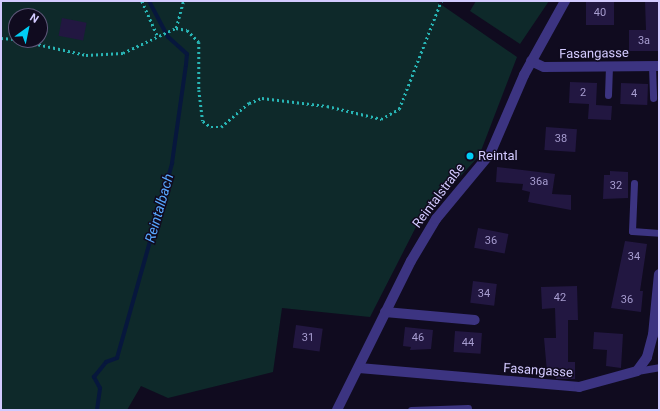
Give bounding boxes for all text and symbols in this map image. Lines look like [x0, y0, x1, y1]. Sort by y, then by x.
house number: 40 [594, 6, 606, 20]
north arrow [8, 8, 48, 48]
text: N [27, 11, 41, 26]
house number: 3a [638, 34, 650, 48]
street label: Fasangasse [559, 46, 629, 62]
house number: 2 [580, 86, 586, 100]
house number: 4 [631, 87, 637, 101]
house number: 38 [555, 132, 567, 146]
place label: Reintal [478, 148, 518, 164]
marker: Reintal [465, 151, 475, 161]
street label: Reintalstraße [410, 161, 468, 231]
water label: Reintalbach [141, 172, 177, 244]
house number: 36a [530, 175, 548, 189]
house number: 32 [610, 179, 622, 193]
house number: 36 [485, 234, 497, 248]
house number: 34 [628, 250, 640, 264]
house number: 34 [478, 287, 490, 301]
house number: 42 [554, 291, 566, 305]
house number: 36 [621, 293, 633, 307]
house number: 31 [302, 331, 314, 345]
house number: 46 [412, 331, 424, 345]
house number: 44 [462, 336, 474, 350]
street label: Fasangasse [503, 361, 573, 381]

